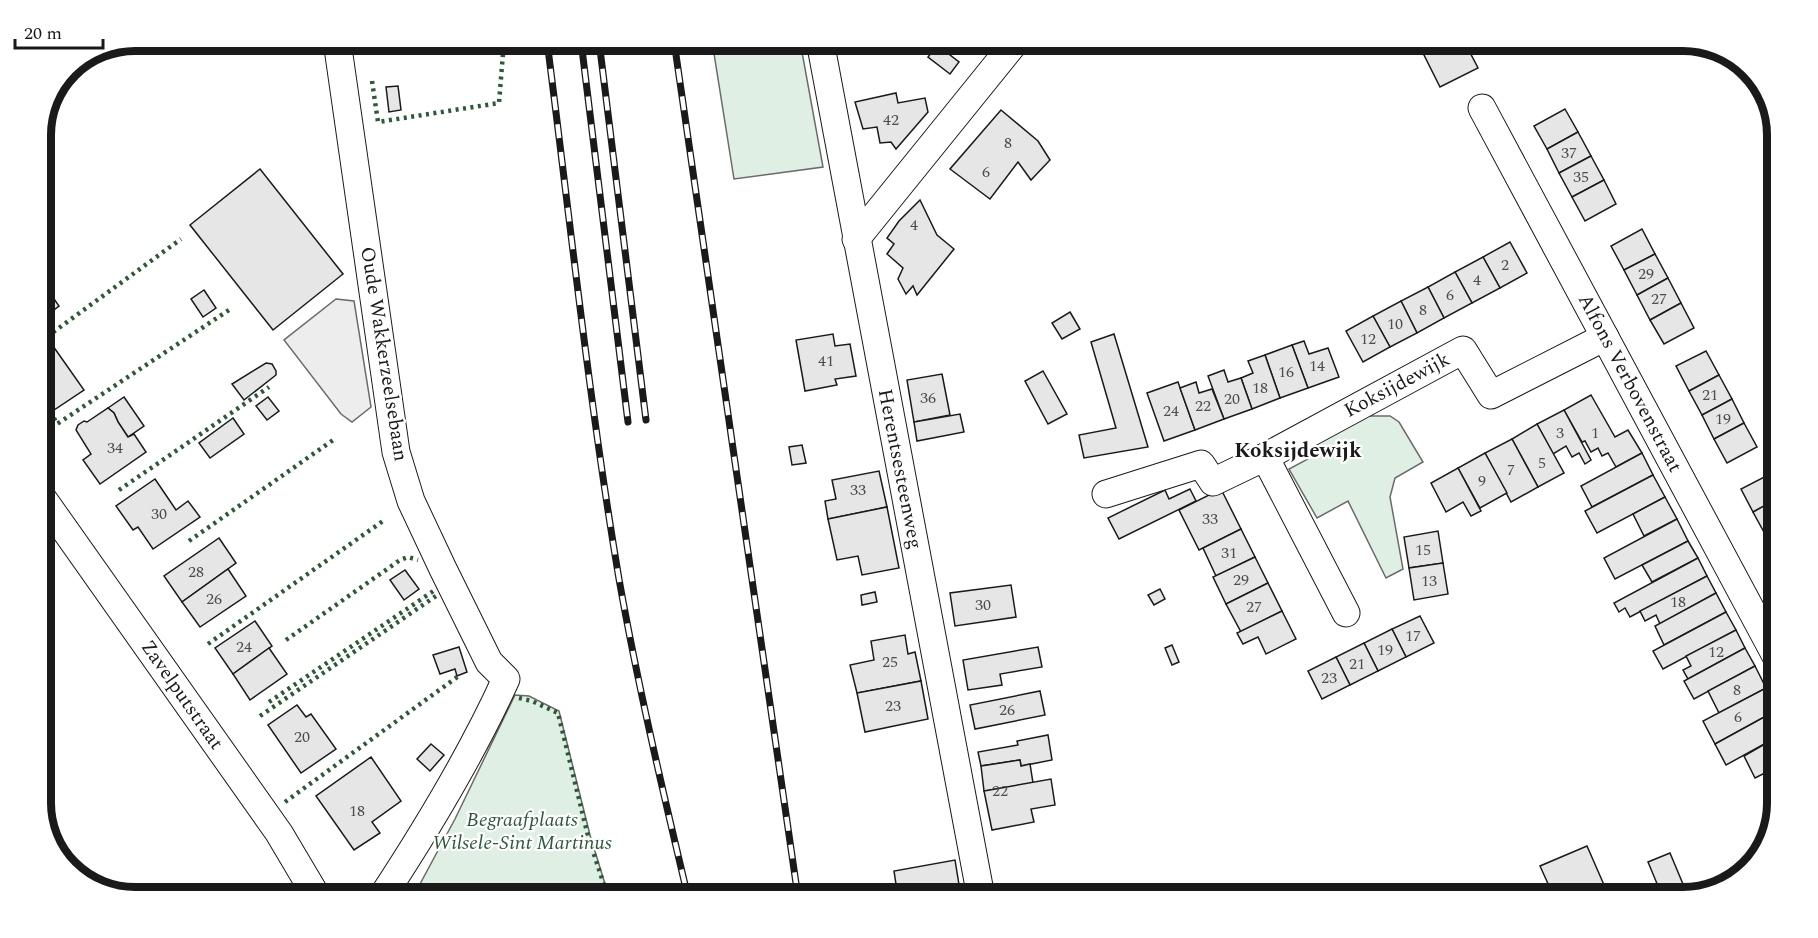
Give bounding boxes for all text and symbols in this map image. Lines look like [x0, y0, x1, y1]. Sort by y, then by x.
scale bar [15, 12, 104, 50]
text: 20 m [24, 20, 62, 47]
house number: 42 [883, 108, 899, 132]
house number: 8 [1004, 131, 1012, 155]
house number: 37 [1561, 141, 1577, 165]
house number: 6 [982, 160, 990, 184]
house number: 35 [1573, 165, 1589, 189]
house number: 4 [910, 213, 918, 237]
street label: Oude Wakkerzeelsebaan [352, 245, 416, 463]
house number: 2 [1501, 253, 1509, 277]
house number: 29 [1638, 262, 1654, 286]
house number: 4 [1473, 268, 1481, 292]
house number: 6 [1446, 283, 1454, 307]
house number: 27 [1651, 287, 1667, 311]
street label: Alfons Verbovenstraat [1570, 288, 1690, 478]
house number: 8 [1419, 298, 1427, 322]
house number: 10 [1387, 312, 1403, 336]
house number: 12 [1360, 327, 1376, 351]
street label: Koksijdewijk [1339, 344, 1455, 426]
house number: 41 [818, 349, 834, 373]
house number: 14 [1309, 354, 1325, 378]
house number: 16 [1278, 360, 1294, 384]
house number: 18 [1252, 376, 1268, 400]
house number: 21 [1702, 383, 1718, 407]
street label: Herentsesteenweg [870, 386, 930, 552]
house number: 36 [920, 386, 936, 410]
house number: 20 [1224, 387, 1240, 411]
house number: 22 [1195, 394, 1211, 418]
house number: 24 [1163, 399, 1179, 423]
house number: 19 [1715, 407, 1731, 431]
house number: 3 [1556, 421, 1564, 445]
house number: 1 [1591, 421, 1599, 445]
district label: Koksijdewijk [1234, 435, 1362, 467]
house number: 34 [107, 436, 123, 460]
house number: 5 [1538, 451, 1546, 475]
house number: 7 [1507, 458, 1515, 482]
house number: 9 [1478, 469, 1486, 493]
house number: 33 [850, 478, 866, 502]
house number: 30 [151, 502, 167, 526]
house number: 33 [1202, 507, 1218, 531]
house number: 15 [1415, 538, 1431, 562]
house number: 31 [1221, 541, 1237, 565]
house number: 28 [188, 560, 204, 584]
house number: 29 [1233, 568, 1249, 592]
house number: 13 [1421, 569, 1437, 593]
house number: 26 [206, 587, 222, 611]
house number: 18 [1670, 590, 1686, 614]
house number: 30 [975, 593, 991, 617]
house number: 27 [1246, 595, 1262, 619]
house number: 17 [1405, 624, 1421, 648]
street label: Zavelputstraat [133, 634, 231, 756]
house number: 24 [236, 635, 252, 659]
house number: 19 [1377, 638, 1393, 662]
house number: 12 [1708, 640, 1724, 664]
house number: 25 [882, 650, 898, 674]
house number: 21 [1349, 652, 1365, 676]
house number: 23 [1321, 666, 1337, 690]
house number: 8 [1733, 678, 1741, 702]
house number: 23 [885, 694, 901, 718]
house number: 26 [999, 698, 1015, 722]
house number: 6 [1734, 705, 1742, 729]
house number: 20 [294, 725, 310, 749]
house number: 22 [992, 779, 1008, 803]
house number: 18 [349, 799, 365, 823]
park label: Begraafplaats Wilsele-Sint Martinus [432, 805, 612, 858]

